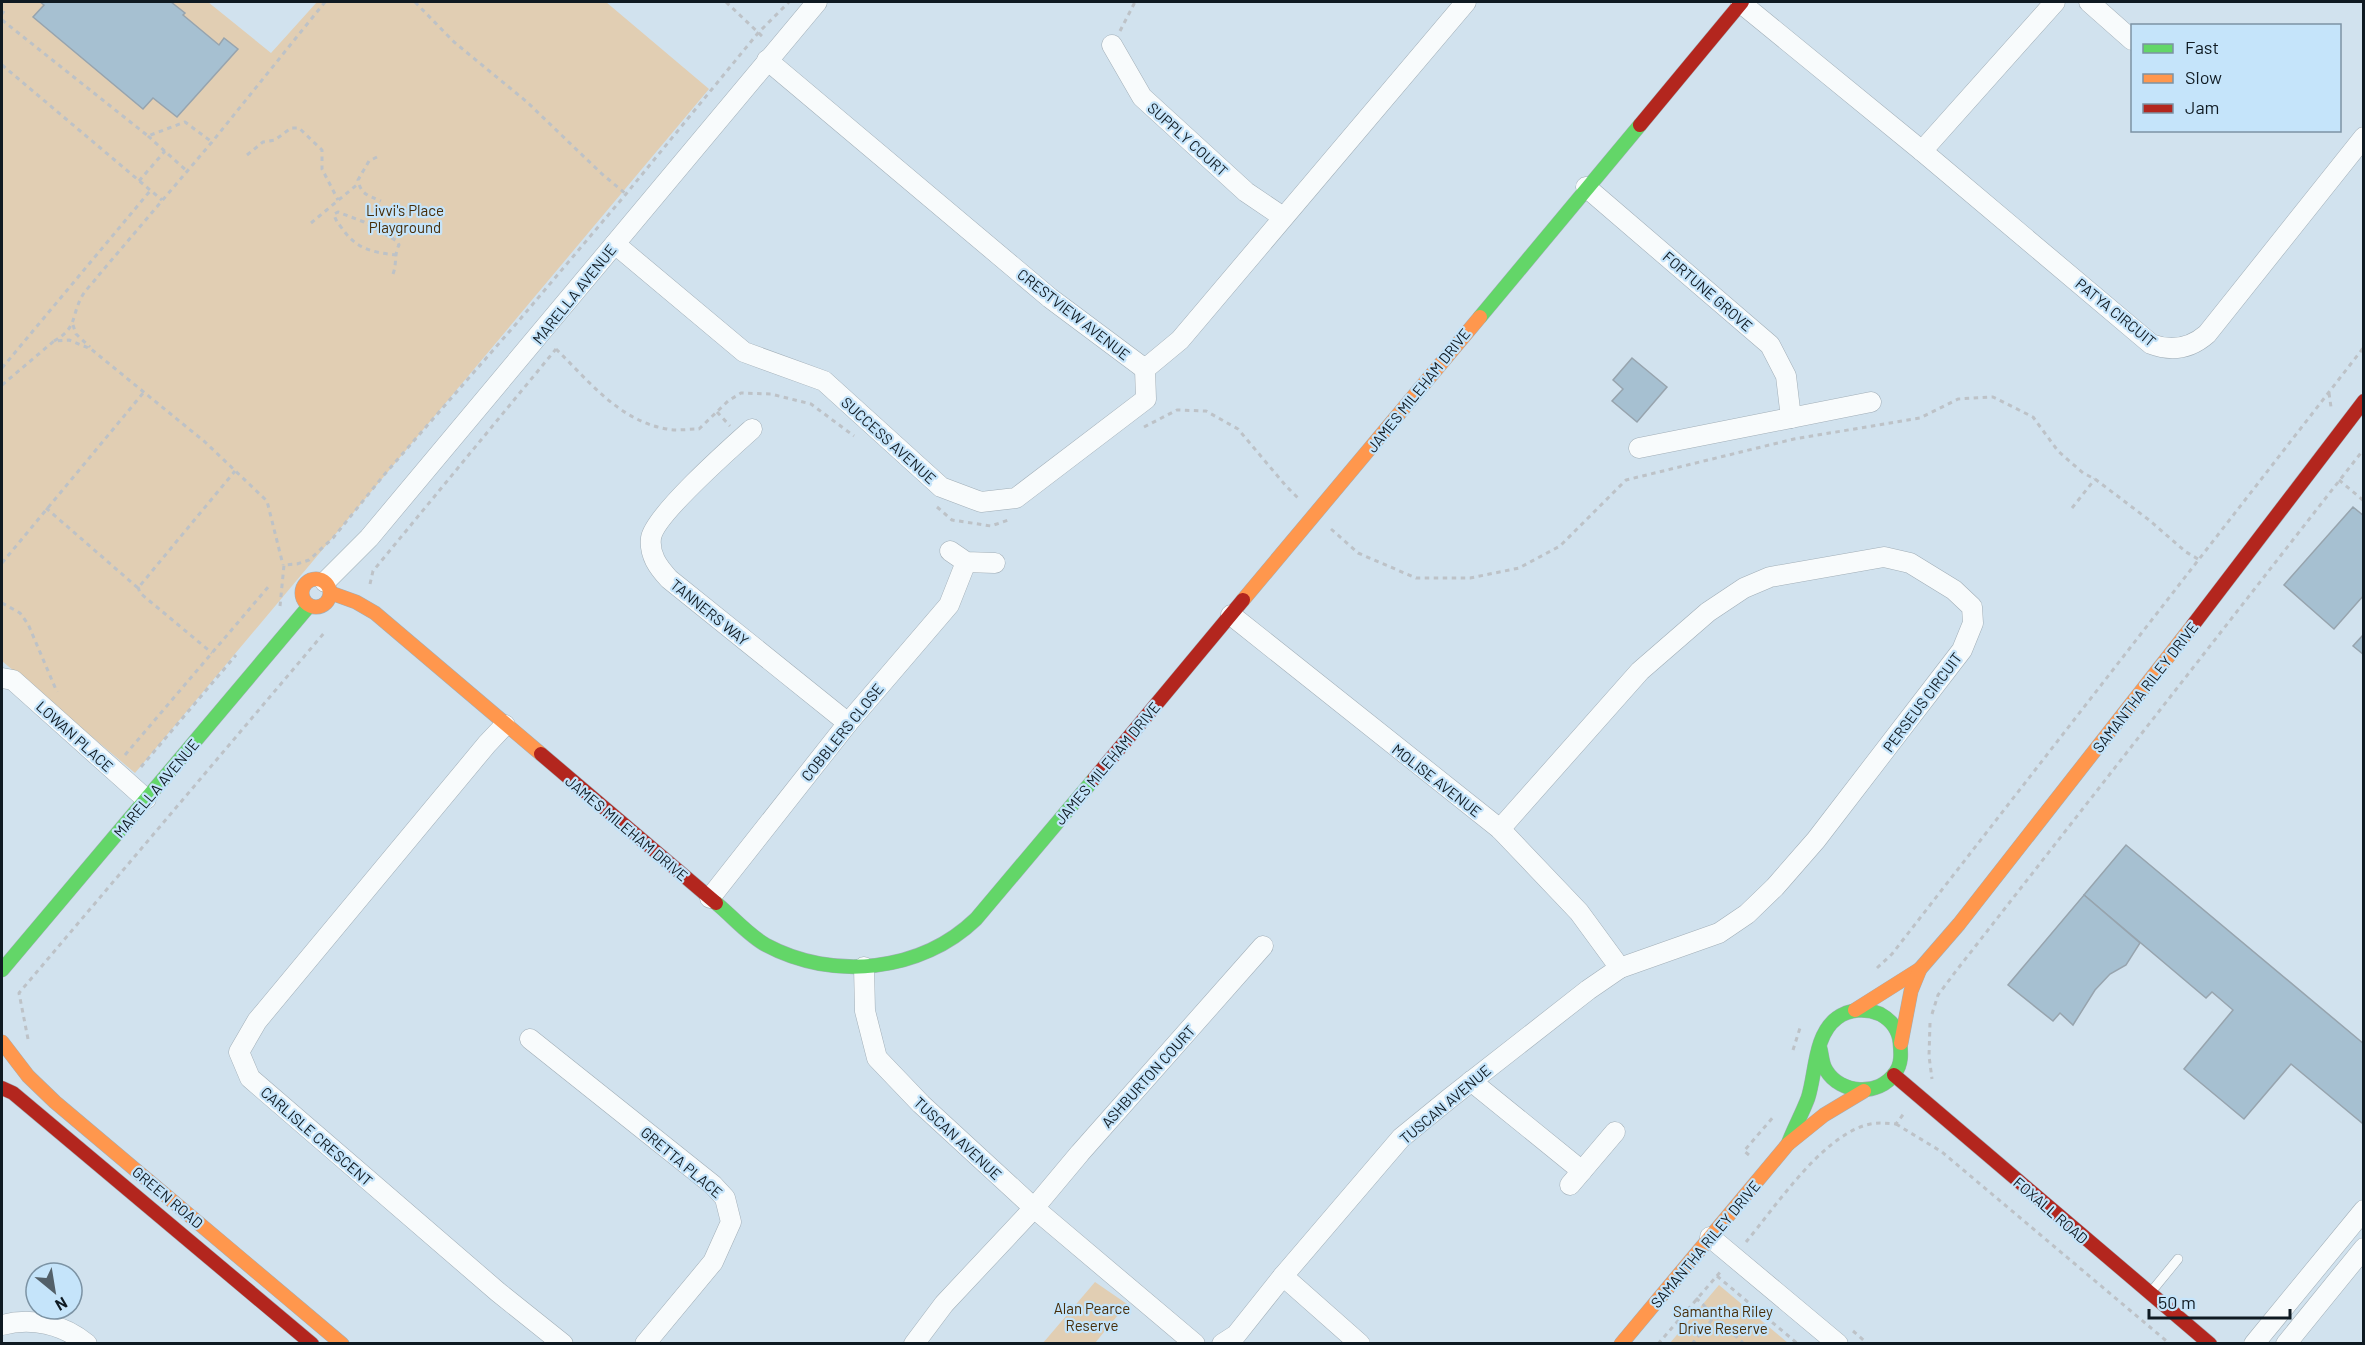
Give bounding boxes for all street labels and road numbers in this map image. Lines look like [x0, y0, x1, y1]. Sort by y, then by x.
street label: SUPPLY COURT [1144, 98, 1232, 180]
street label: MARELLA AVENUE [528, 241, 620, 347]
street label: FORTUNE GROVE [1660, 247, 1756, 335]
street label: CRESTVIEW AVENUE [1014, 265, 1134, 363]
street label: PATYA CIRCUIT [2072, 274, 2160, 350]
street label: JAMES MILEHAM DRIVE [1362, 324, 1474, 456]
street label: SUCCESS AVENUE [838, 393, 940, 487]
street label: TANNERS WAY [667, 575, 753, 649]
street label: SAMANTHA RILEY DRIVE [2088, 618, 2202, 756]
street label: PERSEUS CIRCUIT [1879, 649, 1965, 755]
street label: COBBLERS CLOSE [797, 680, 887, 784]
street label: LOWAN PLACE [33, 697, 117, 775]
street label: JAMES MILEHAM DRIVE [1051, 698, 1163, 828]
street label: MARELLA AVENUE [110, 735, 202, 841]
street label: MOLISE AVENUE [1389, 740, 1485, 820]
street label: JAMES MILEHAM DRIVE [562, 772, 692, 884]
street label: ASHBURTON COURT [1097, 1021, 1199, 1131]
street label: TUSCAN AVENUE [1396, 1061, 1494, 1147]
street label: CARLISLE CRESCENT [257, 1083, 377, 1189]
street label: TUSCAN AVENUE [910, 1093, 1006, 1183]
street label: GRETTA PLACE [638, 1123, 726, 1201]
street label: GREEN ROAD [129, 1162, 207, 1232]
street label: FOXALL ROAD [2010, 1173, 2092, 1247]
street label: SAMANTHA RILEY DRIVE [1646, 1177, 1764, 1311]

